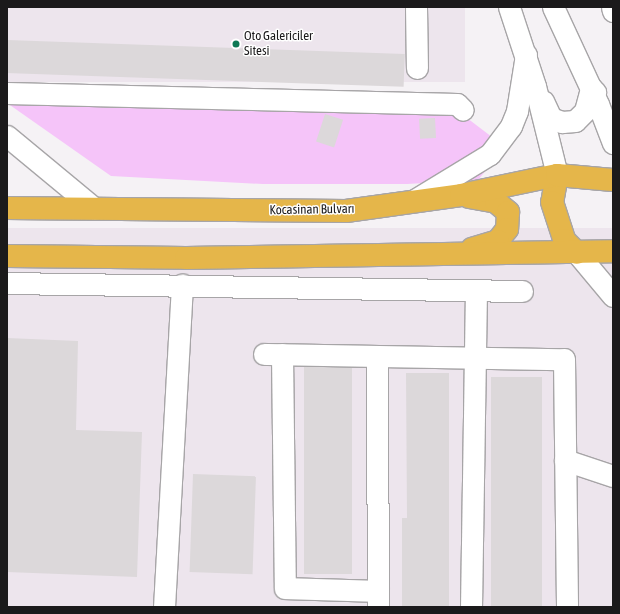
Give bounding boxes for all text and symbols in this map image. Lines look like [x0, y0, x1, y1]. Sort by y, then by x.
place label: Oto Galericiler Sitesi [244, 29, 313, 60]
marker: Oto Galericiler Sitesi [231, 39, 241, 49]
street label: Kocasinan Bulvarı [269, 201, 355, 219]

